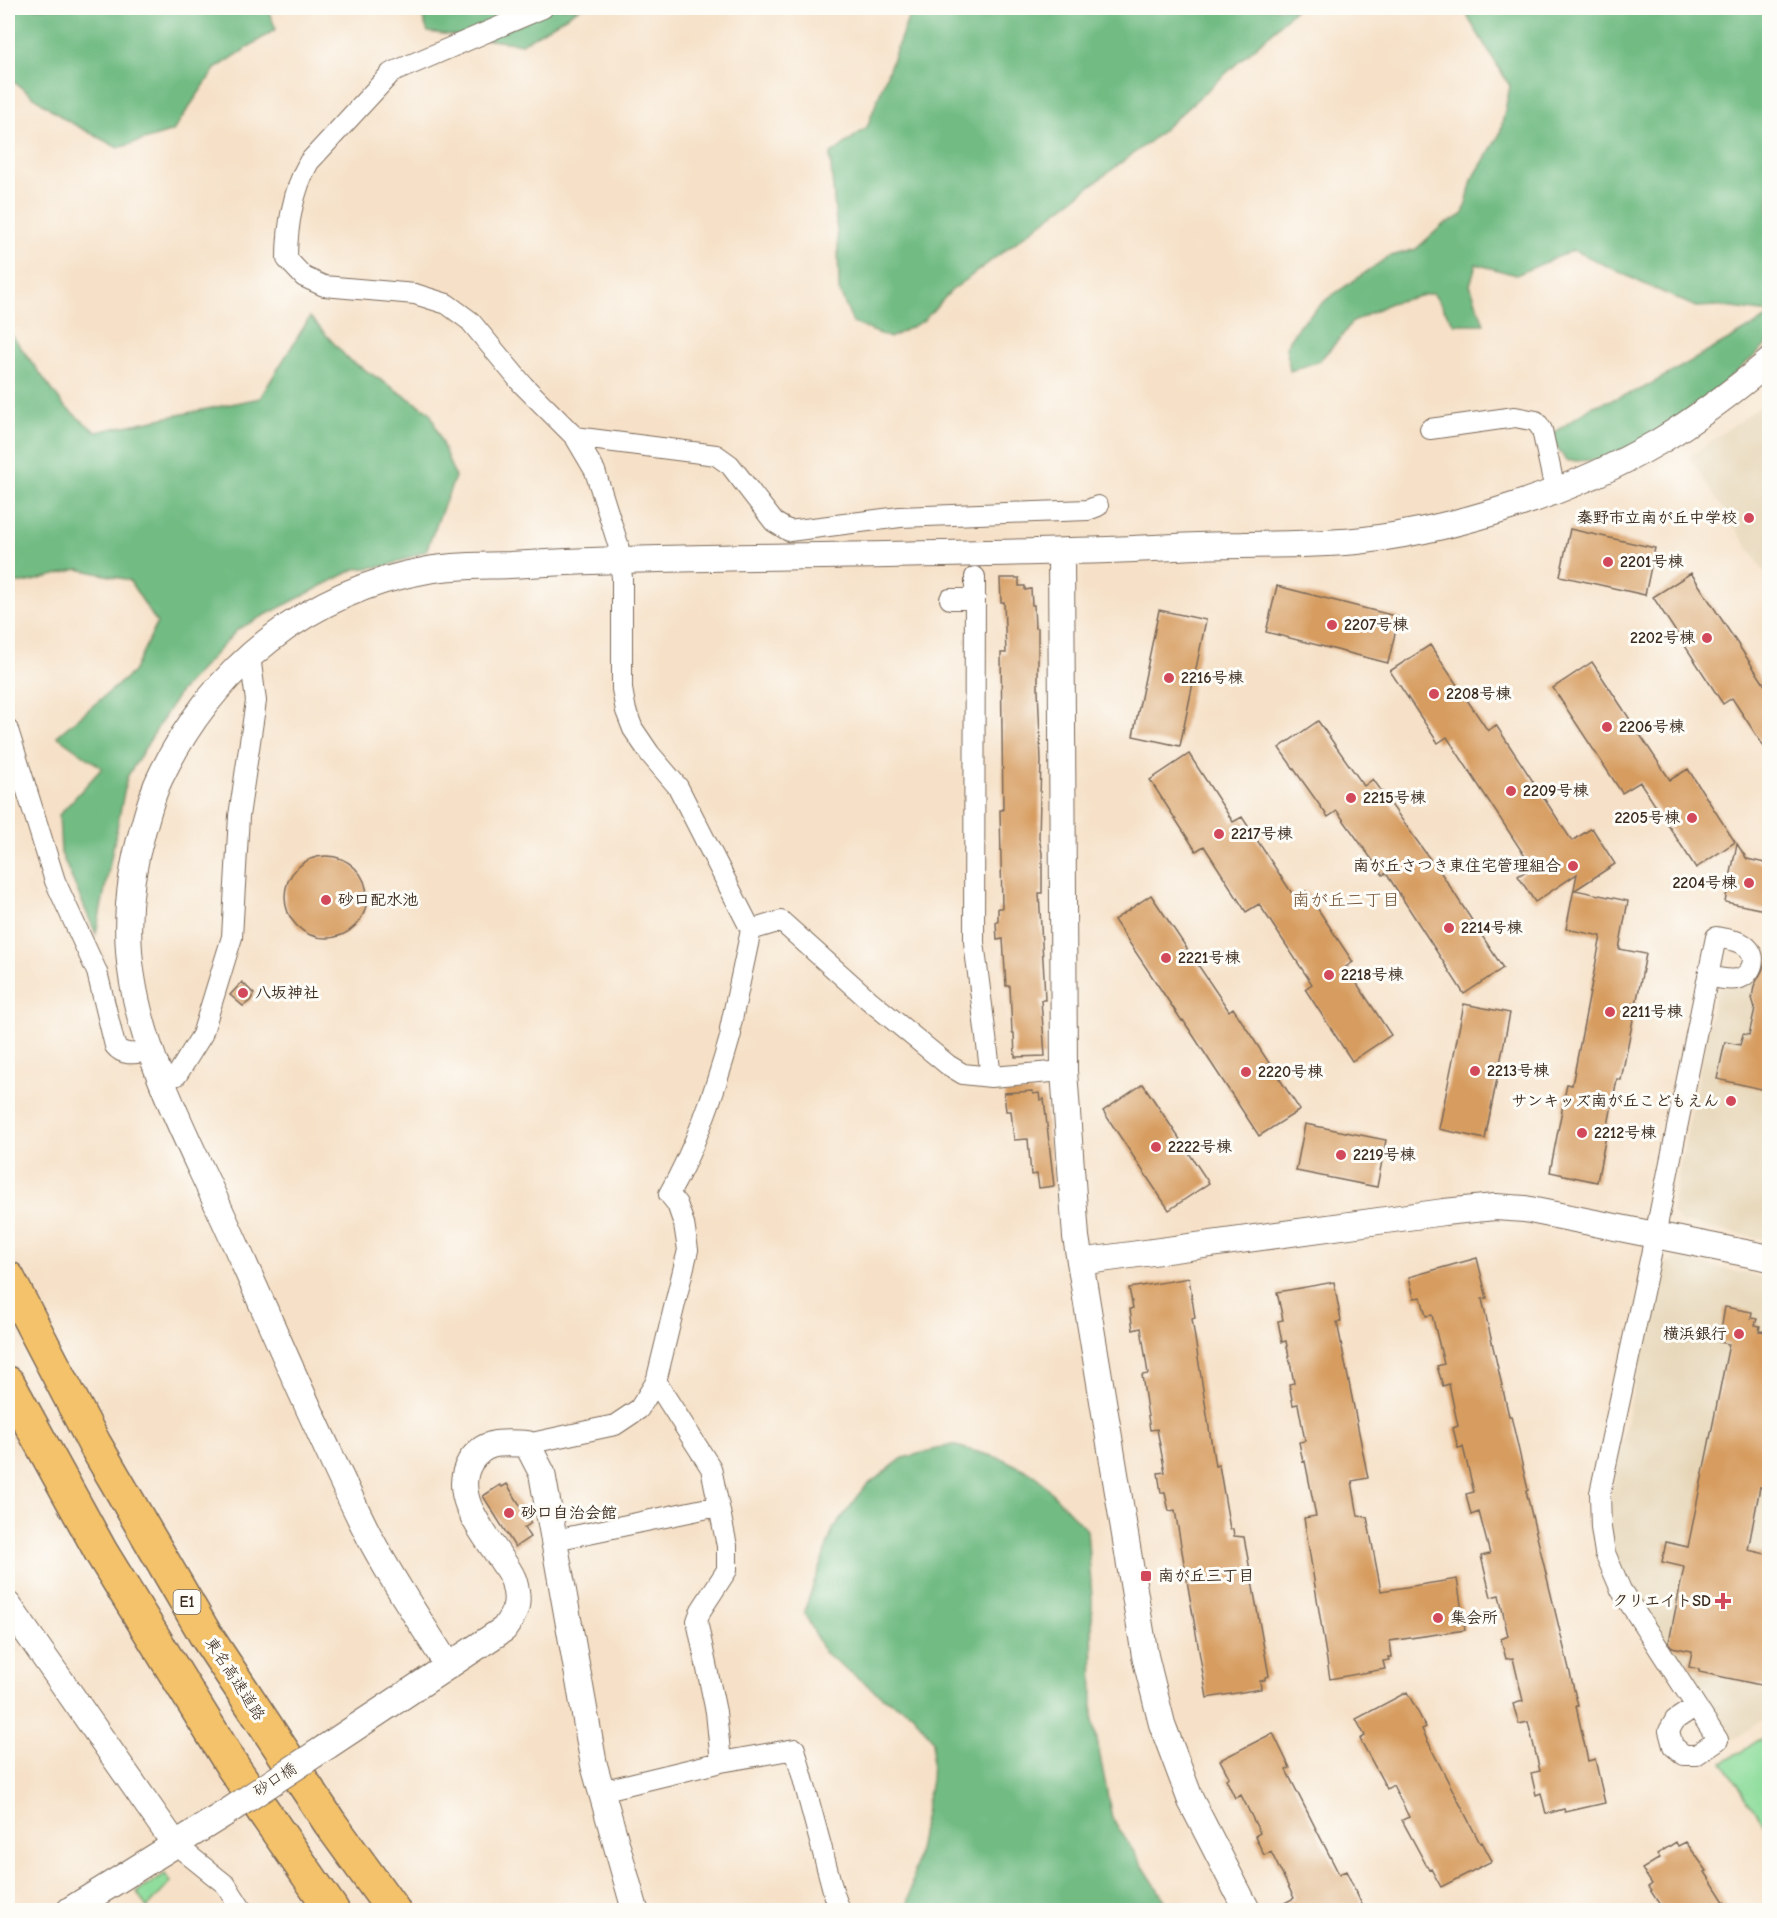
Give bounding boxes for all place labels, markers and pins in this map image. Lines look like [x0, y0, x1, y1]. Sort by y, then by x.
place label: 秦野市立南が丘中学校 [1577, 509, 1737, 527]
marker: 秦野市立南が丘中学校 [1742, 511, 1756, 525]
place label: 2201号棟 [1620, 553, 1684, 571]
marker: 2201号棟 [1601, 555, 1615, 569]
place label: 2207号棟 [1344, 616, 1409, 634]
marker: 2207号棟 [1325, 618, 1339, 632]
place label: 2202号棟 [1630, 629, 1696, 647]
marker: 2202号棟 [1700, 631, 1714, 645]
place label: 2216号棟 [1181, 669, 1245, 687]
marker: 2216号棟 [1162, 671, 1176, 685]
place label: 2208号棟 [1446, 685, 1512, 703]
marker: 2208号棟 [1427, 687, 1441, 701]
place label: 2206号棟 [1619, 718, 1685, 736]
marker: 2206号棟 [1600, 720, 1614, 734]
place label: 2209号棟 [1523, 782, 1589, 800]
marker: 2209号棟 [1504, 784, 1518, 798]
place label: 2215号棟 [1363, 789, 1427, 807]
marker: 2215号棟 [1344, 791, 1358, 805]
place label: 2205号棟 [1614, 809, 1681, 827]
marker: 2205号棟 [1685, 811, 1699, 825]
place label: 2217号棟 [1231, 825, 1293, 843]
marker: 2217号棟 [1212, 827, 1226, 841]
place label: 南が丘さつき東住宅管理組合 [1353, 857, 1561, 875]
marker: 南が丘さつき東住宅管理組合 [1566, 859, 1580, 873]
place label: 2204号棟 [1672, 874, 1738, 892]
marker: 2204号棟 [1742, 876, 1756, 890]
place label: 砂口配水池 [338, 891, 418, 909]
marker: 砂口配水池 [319, 893, 333, 907]
place label: 2214号棟 [1461, 919, 1524, 937]
marker: 2214号棟 [1442, 921, 1456, 935]
place label: 2221号棟 [1178, 949, 1241, 967]
marker: 2221号棟 [1159, 951, 1173, 965]
place label: 2218号棟 [1341, 966, 1404, 984]
marker: 2218号棟 [1322, 968, 1336, 982]
place label: 八坂神社 [255, 984, 319, 1002]
marker: 八坂神社 [236, 986, 250, 1000]
place label: 2211号棟 [1622, 1003, 1684, 1021]
marker: 2211号棟 [1603, 1005, 1617, 1019]
place label: 2213号棟 [1487, 1062, 1550, 1080]
place label: 2220号棟 [1258, 1063, 1324, 1081]
marker: 2213号棟 [1468, 1064, 1482, 1078]
marker: 2220号棟 [1239, 1065, 1253, 1079]
place label: サンキッズ南が丘こどもえん [1511, 1092, 1719, 1110]
marker: サンキッズ南が丘こどもえん [1724, 1094, 1738, 1108]
place label: 2212号棟 [1594, 1124, 1657, 1142]
marker: 2212号棟 [1575, 1126, 1589, 1140]
place label: 2222号棟 [1168, 1138, 1233, 1156]
marker: 2222号棟 [1149, 1140, 1163, 1154]
place label: 2219号棟 [1353, 1146, 1417, 1164]
marker: 2219号棟 [1334, 1148, 1348, 1162]
place label: 横浜銀行 [1663, 1325, 1727, 1343]
marker: 横浜銀行 [1732, 1327, 1746, 1341]
place label: 砂口自治会館 [521, 1504, 617, 1522]
marker: 砂口自治会館 [502, 1506, 516, 1520]
place label: 南が丘三丁目 [1158, 1567, 1254, 1585]
marker: 南が丘三丁目 [1139, 1569, 1153, 1583]
place label: クリエイトSD [1612, 1592, 1711, 1610]
marker: クリエイトSD [1716, 1594, 1730, 1608]
place label: 集会所 [1450, 1609, 1498, 1627]
marker: 集会所 [1431, 1611, 1445, 1625]

